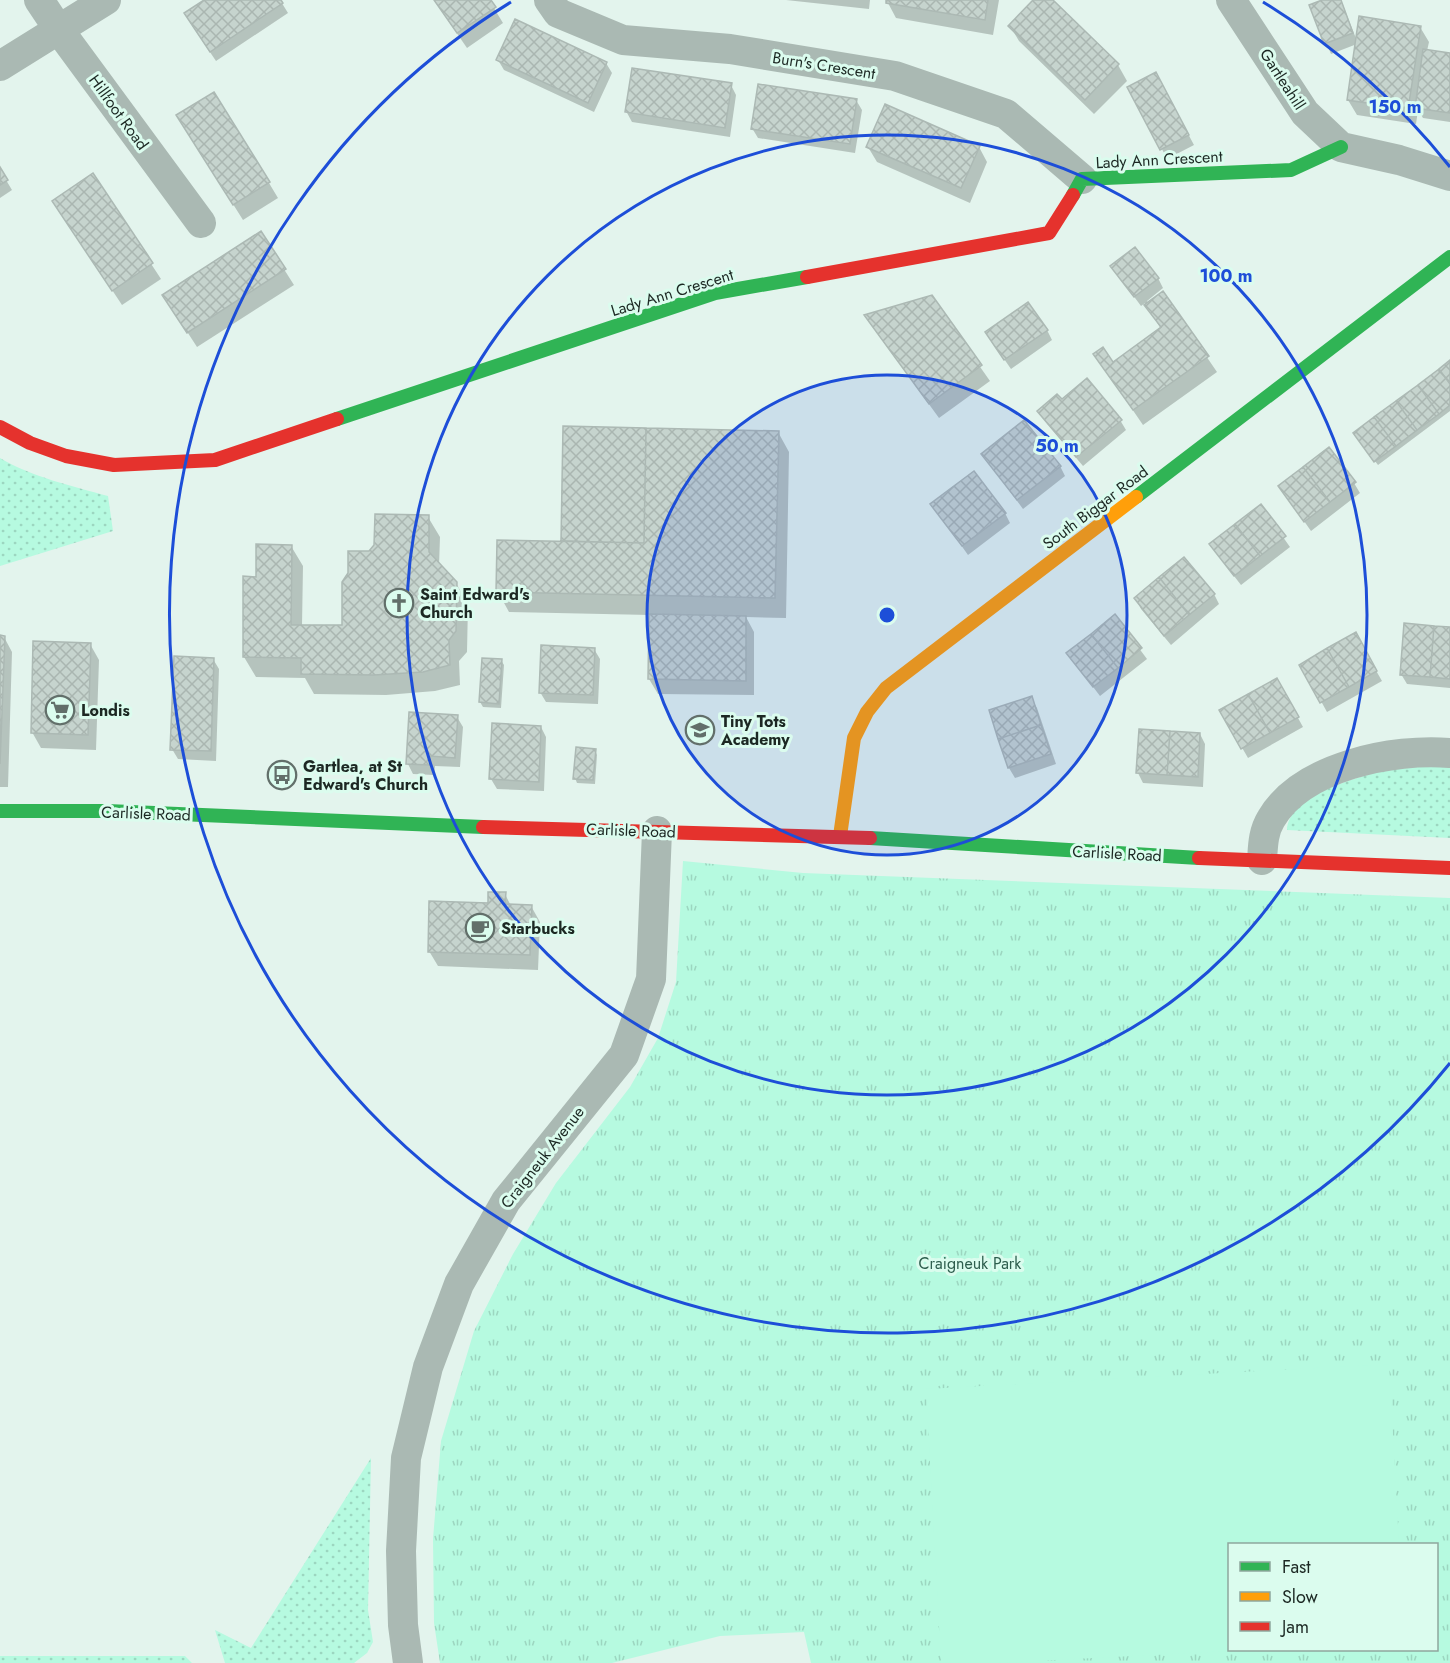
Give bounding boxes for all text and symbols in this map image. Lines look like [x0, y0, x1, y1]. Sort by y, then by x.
street label: Gartleahill [1254, 44, 1311, 114]
street label: Burn's Crescent [771, 46, 877, 85]
street label: Hillfoot Road [83, 70, 154, 155]
text: 150 m [1369, 94, 1421, 120]
street label: Lady Ann Crescent [1095, 145, 1223, 174]
street label: Lady Ann Crescent [608, 263, 736, 322]
text: 100 m [1199, 263, 1253, 289]
text: 50 m [1035, 433, 1079, 459]
street label: South Biggar Road [1038, 460, 1153, 555]
place label: Saint Edward's Church [420, 583, 530, 624]
church icon: Saint Edward's Church [383, 587, 415, 619]
centre of rings [877, 605, 897, 625]
supermarket icon: Londis [44, 694, 76, 726]
place label: Londis [81, 699, 130, 722]
place label: Tiny Tots Academy [720, 710, 790, 751]
school or university icon: Tiny Tots Academy [684, 714, 716, 746]
place label: Gartlea, at St Edward's Church [303, 755, 428, 796]
bus stop icon: Gartlea, at St Edward's Church [266, 759, 298, 791]
street label: Carlisle Road [101, 800, 191, 827]
street label: Carlisle Road [586, 817, 676, 844]
street label: Carlisle Road [1072, 840, 1162, 867]
cafe icon: Starbucks [464, 912, 496, 944]
place label: Starbucks [501, 917, 575, 940]
street label: Craigneuk Avenue [495, 1101, 590, 1213]
park label: Craigneuk Park [919, 1252, 1022, 1275]
legend [1228, 1543, 1438, 1651]
text: Fast [1282, 1554, 1311, 1580]
text: Slow [1282, 1584, 1319, 1610]
text: Jam [1280, 1614, 1309, 1640]

